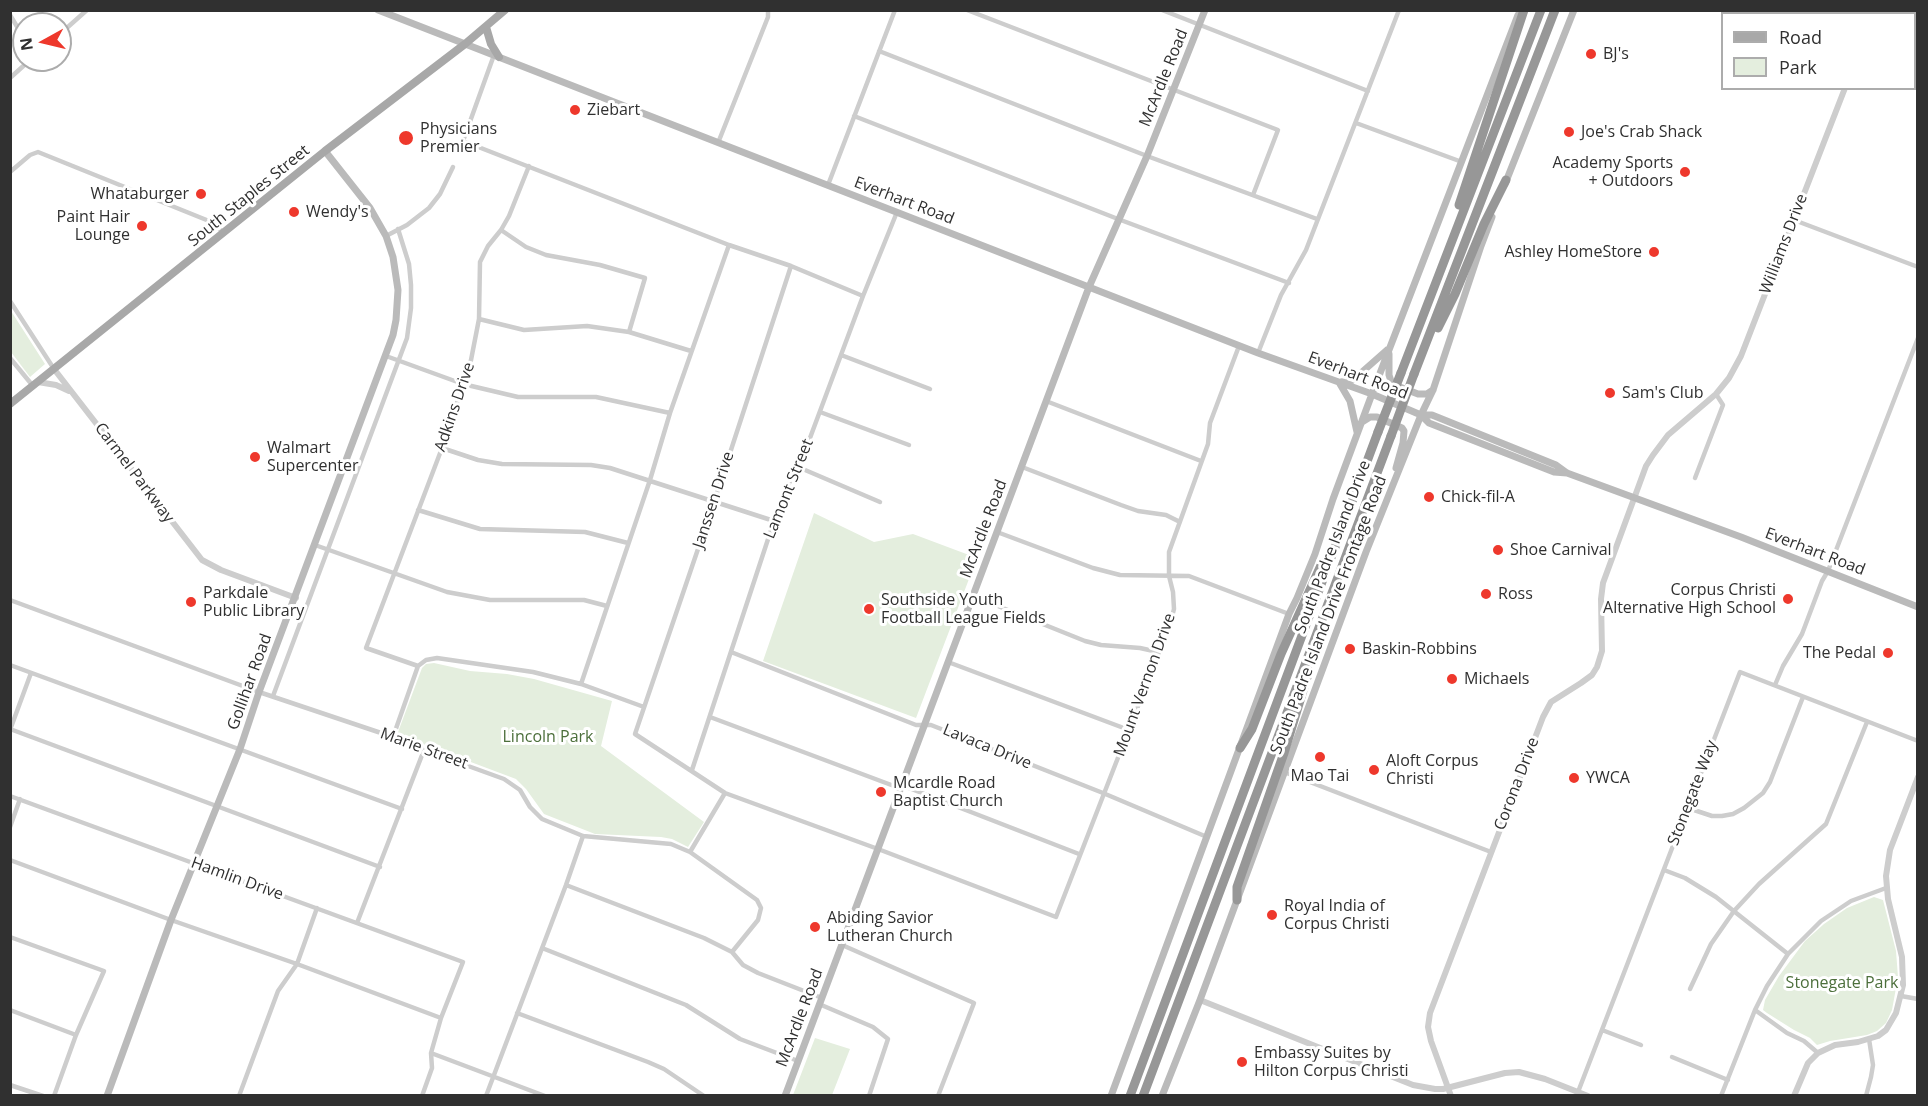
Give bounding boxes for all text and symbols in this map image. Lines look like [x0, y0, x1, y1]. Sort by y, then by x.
north arrow [12, 12, 72, 72]
legend [1721, 12, 1916, 90]
text: Road [1779, 25, 1822, 49]
street label: McArdle Road [1136, 26, 1192, 130]
text: N [14, 36, 38, 52]
place label: BJ's [1603, 44, 1629, 64]
marker: BJ's [1584, 47, 1598, 61]
text: Park [1779, 55, 1817, 79]
place label: Ziebart [587, 100, 640, 120]
marker: Ziebart [568, 103, 582, 117]
place label: Physicians Premier [420, 119, 497, 157]
place label: Joe's Crab Shack [1581, 122, 1702, 142]
marker: Joe's Crab Shack [1562, 125, 1576, 139]
marker: Physicians Premier [397, 129, 415, 147]
street label: South Staples Street [184, 141, 314, 251]
place label: Academy Sports + Outdoors [1553, 153, 1673, 191]
marker: Academy Sports + Outdoors [1678, 165, 1692, 179]
street label: Everhart Road [851, 173, 957, 229]
place label: Whataburger [91, 184, 189, 204]
marker: Whataburger [194, 187, 208, 201]
street label: Williams Drive [1756, 191, 1812, 297]
place label: Wendy's [306, 202, 369, 222]
marker: Wendy's [287, 205, 301, 219]
place label: Paint Hair Lounge [57, 207, 130, 245]
marker: Paint Hair Lounge [135, 219, 149, 233]
place label: Ashley HomeStore [1504, 242, 1642, 262]
marker: Ashley HomeStore [1647, 245, 1661, 259]
street label: Everhart Road [1305, 348, 1411, 404]
street label: Adkins Drive [431, 360, 479, 454]
place label: Sam's Club [1622, 383, 1703, 403]
marker: Sam's Club [1603, 386, 1617, 400]
street label: Carmel Parkway [90, 419, 178, 527]
street label: Lamont Street [760, 436, 818, 542]
place label: Walmart Supercenter [267, 438, 359, 476]
street label: Janssen Drive [689, 449, 739, 551]
marker: Walmart Supercenter [248, 450, 262, 464]
street label: South Padre Island Drive [1291, 458, 1375, 636]
street label: South Padre Island Drive Frontage Road [1267, 473, 1391, 757]
street label: McArdle Road [956, 477, 1012, 581]
place label: Chick-fil-A [1441, 487, 1515, 507]
marker: Chick-fil-A [1422, 490, 1436, 504]
street label: Everhart Road [1762, 524, 1868, 580]
place label: Shoe Carnival [1510, 540, 1612, 560]
marker: Shoe Carnival [1491, 543, 1505, 557]
place label: Corpus Christi Alternative High School [1603, 580, 1776, 618]
place label: Parkdale Public Library [203, 583, 304, 621]
place label: Ross [1498, 584, 1533, 604]
marker: Ross [1479, 587, 1493, 601]
place label: Southside Youth Football League Fields [881, 590, 1046, 628]
marker: Corpus Christi Alternative High School [1781, 592, 1795, 606]
marker: Parkdale Public Library [184, 595, 198, 609]
marker: Southside Youth Football League Fields [862, 602, 876, 616]
street label: Mount Vernon Drive [1110, 611, 1180, 759]
street label: Gollihar Road [224, 631, 276, 733]
place label: Baskin-Robbins [1362, 639, 1477, 659]
marker: Baskin-Robbins [1343, 642, 1357, 656]
place label: The Pedal [1803, 643, 1876, 663]
marker: The Pedal [1881, 646, 1895, 660]
place label: Michaels [1464, 669, 1529, 689]
marker: Michaels [1445, 672, 1459, 686]
street label: Lavaca Drive [940, 720, 1034, 774]
street label: Marie Street [378, 724, 470, 774]
park label: Lincoln Park [503, 727, 593, 747]
street label: Corona Drive [1490, 735, 1544, 833]
street label: Stonegate Way [1664, 738, 1722, 848]
marker: Mao Tai [1313, 750, 1327, 764]
place label: Aloft Corpus Christi [1386, 751, 1478, 789]
marker: Aloft Corpus Christi [1367, 763, 1381, 777]
place label: Mao Tai [1291, 766, 1349, 786]
place label: YWCA [1586, 768, 1630, 788]
marker: YWCA [1567, 771, 1581, 785]
place label: Mcardle Road Baptist Church [893, 773, 1003, 811]
marker: Mcardle Road Baptist Church [874, 785, 888, 799]
street label: Hamlin Drive [188, 853, 286, 905]
place label: Royal India of Corpus Christi [1284, 896, 1389, 934]
place label: Abiding Savior Lutheran Church [827, 908, 953, 946]
marker: Royal India of Corpus Christi [1265, 908, 1279, 922]
marker: Abiding Savior Lutheran Church [808, 920, 822, 934]
street label: McArdle Road [772, 966, 828, 1070]
park label: Stonegate Park [1786, 973, 1898, 993]
place label: Embassy Suites by Hilton Corpus Christi [1254, 1043, 1409, 1081]
marker: Embassy Suites by Hilton Corpus Christi [1235, 1055, 1249, 1069]

